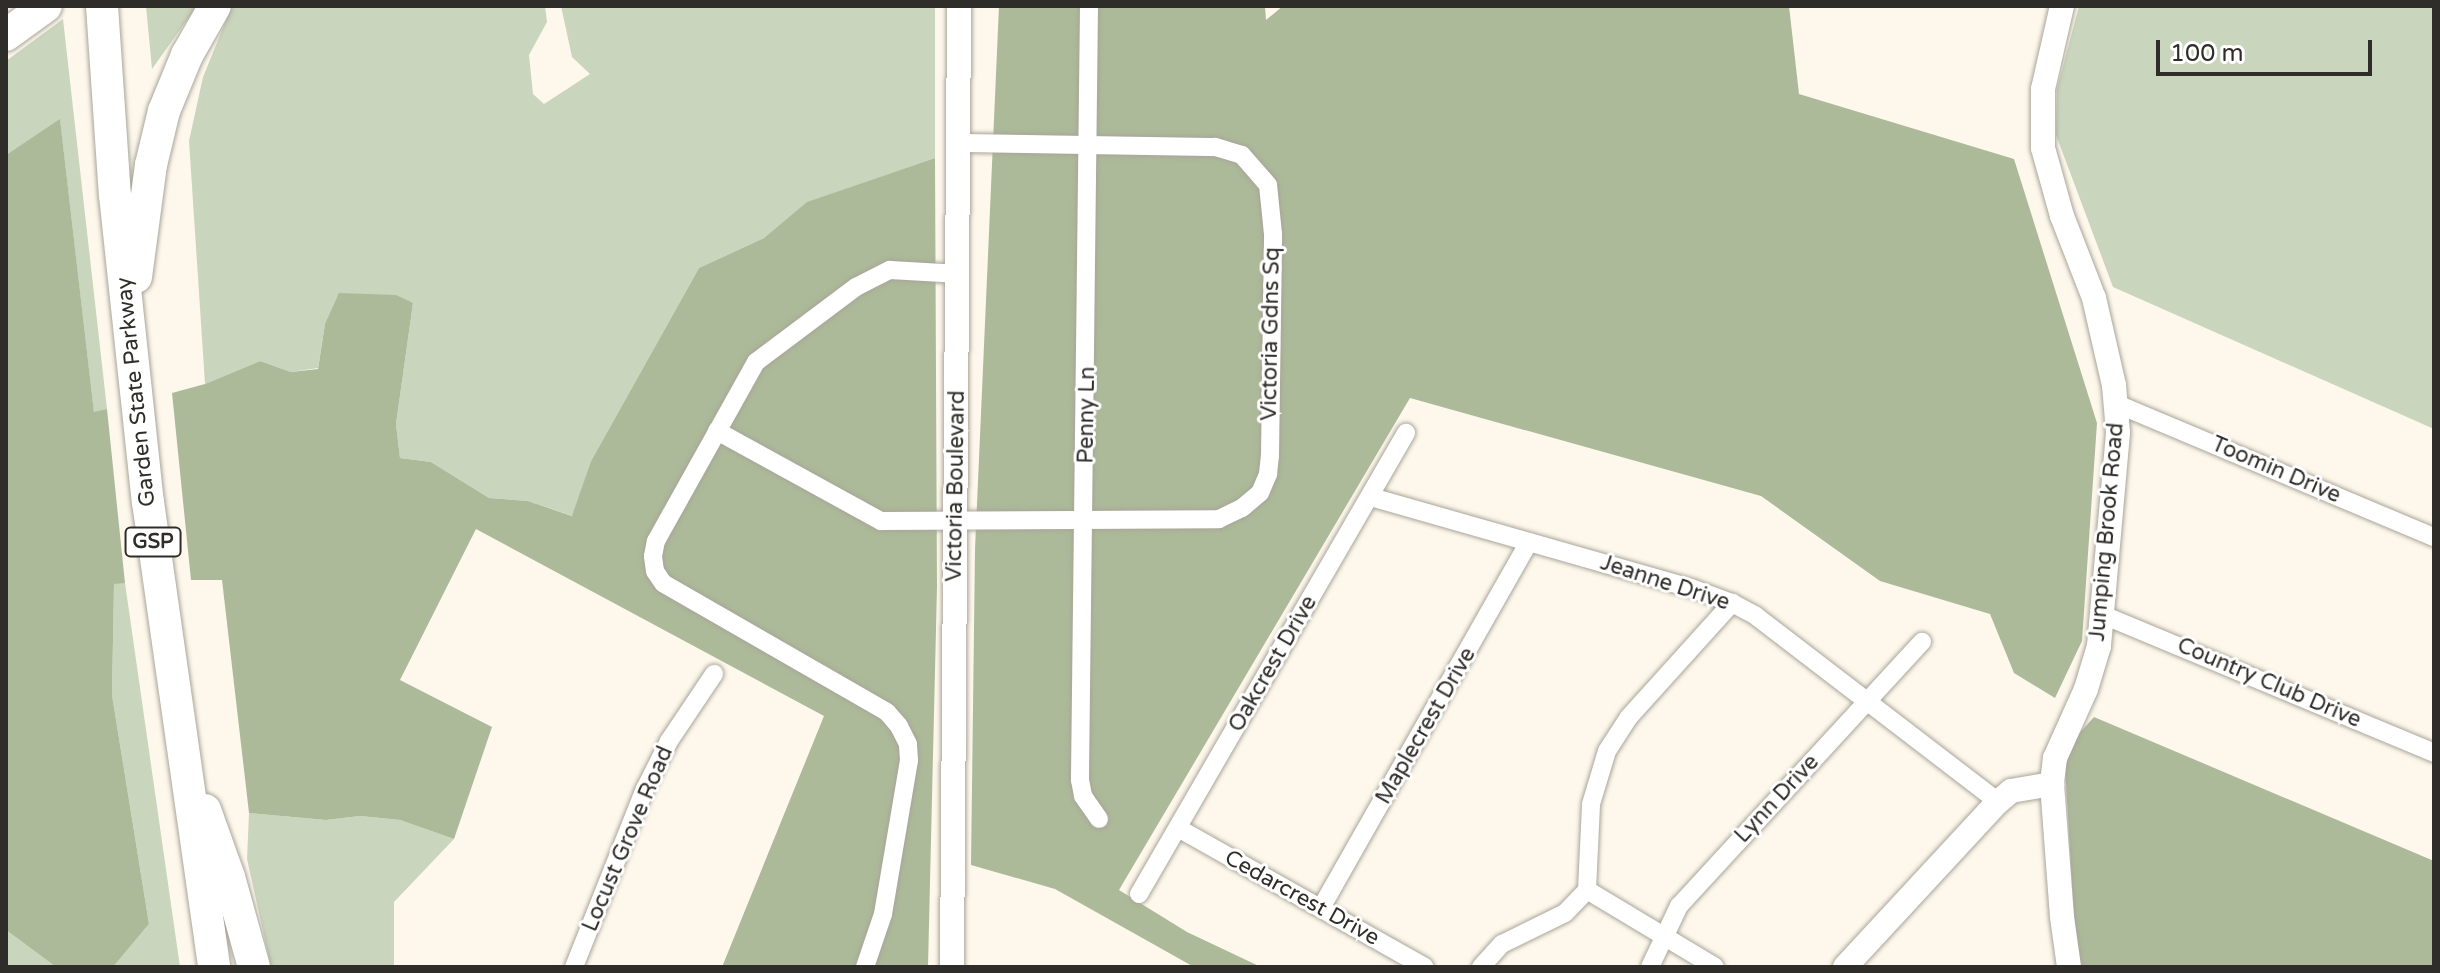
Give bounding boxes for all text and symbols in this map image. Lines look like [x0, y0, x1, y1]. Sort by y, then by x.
scale bar [2160, 24, 2376, 74]
text: 100 m [2170, 39, 2244, 68]
street label: Victoria Gdns Sq [1256, 247, 1286, 421]
street label: Garden State Parkway [111, 276, 161, 508]
street label: Penny Ln [1073, 366, 1101, 464]
street label: Victoria Boulevard [941, 390, 971, 582]
street label: Jumping Brook Road [2084, 422, 2130, 642]
street label: Toomin Drive [2207, 431, 2345, 509]
road number: GSP [123, 526, 183, 558]
street label: Jeanne Drive [1597, 550, 1733, 616]
street label: Oakcrest Drive [1223, 591, 1323, 737]
street label: Country Club Drive [2173, 632, 2365, 734]
street label: Maplecrest Drive [1370, 643, 1482, 809]
street label: Locust Grove Road [577, 742, 679, 936]
street label: Lynn Drive [1729, 749, 1825, 849]
street label: Cedarcrest Drive [1220, 845, 1384, 951]

